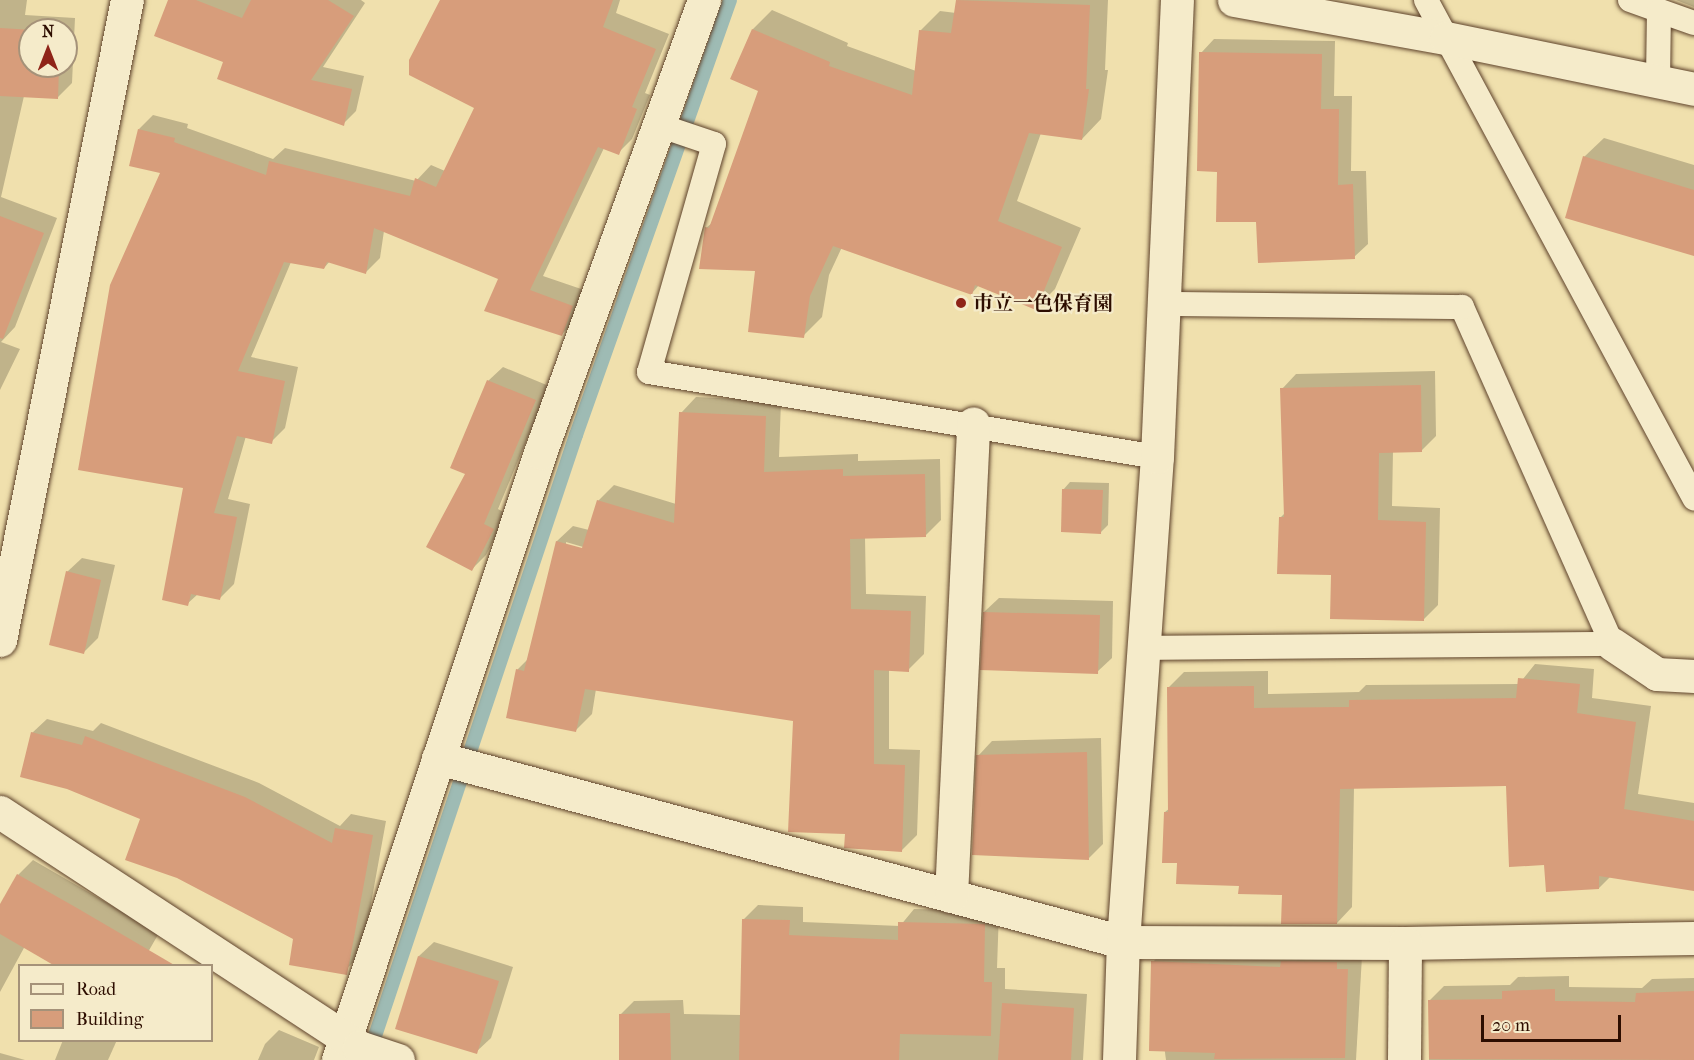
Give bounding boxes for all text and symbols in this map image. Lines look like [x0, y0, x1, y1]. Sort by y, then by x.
north arrow [18, 18, 78, 78]
text: N [42, 22, 54, 41]
place label: 市立一色保育園 [973, 291, 1113, 315]
marker: 市立一色保育園 [954, 296, 968, 310]
legend [18, 964, 213, 1042]
text: Road [76, 979, 116, 1000]
scale bar [1484, 1003, 1624, 1041]
text: Building [76, 1009, 143, 1030]
text: 20 m [1492, 1015, 1530, 1036]

